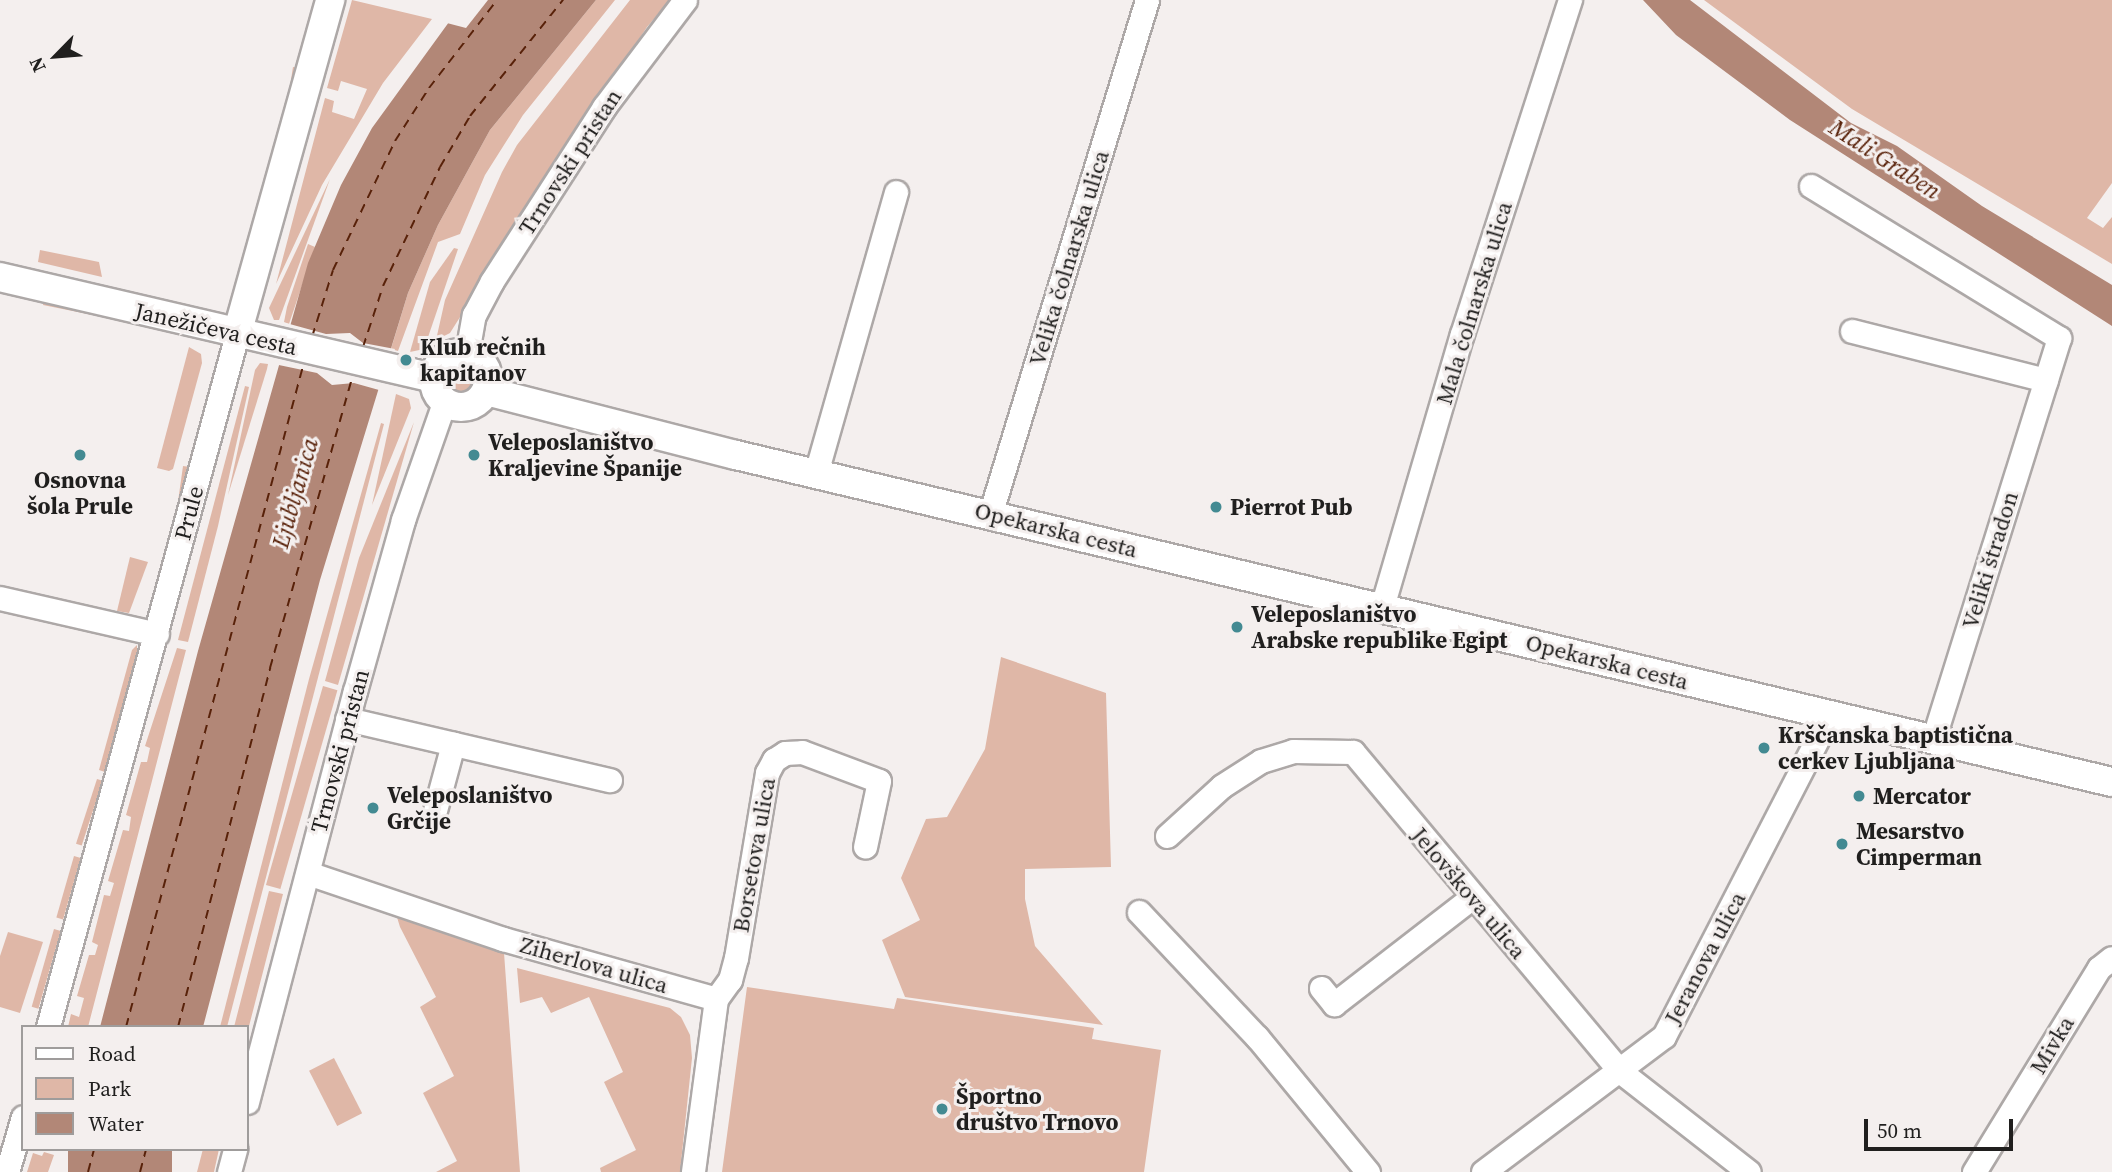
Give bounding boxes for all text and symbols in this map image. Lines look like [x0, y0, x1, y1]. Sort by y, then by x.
north arrow [21, 21, 91, 91]
text: N [22, 53, 52, 77]
street label: Trnovski pristan [513, 84, 627, 240]
water label: Mali Graben [1824, 113, 1946, 205]
street label: Velika čolnarska ulica [1023, 147, 1115, 369]
street label: Mala čolnarska ulica [1430, 198, 1518, 408]
street label: Janežičeva cesta [132, 297, 300, 361]
place label: Klub rečnih kapitanov [420, 333, 546, 387]
marker: Klub rečnih kapitanov [398, 352, 414, 368]
place label: Veleposlaništvo Kraljevine Španije [488, 428, 682, 482]
water label: Ljubljanica [266, 435, 324, 551]
marker: Osnovna šola Prule [72, 447, 88, 463]
marker: Veleposlaništvo Kraljevine Španije [466, 447, 482, 463]
place label: Osnovna šola Prule [27, 466, 133, 520]
street label: Prule [169, 483, 209, 543]
street label: Veliki štradon [1956, 488, 2024, 632]
place label: Pierrot Pub [1230, 493, 1353, 521]
street label: Opekarska cesta [972, 496, 1140, 564]
marker: Pierrot Pub [1208, 499, 1224, 515]
place label: Veleposlaništvo Arabske republike Egipt [1251, 600, 1508, 654]
marker: Veleposlaništvo Arabske republike Egipt [1229, 619, 1245, 635]
street label: Opekarska cesta [1523, 628, 1691, 696]
street label: Trnovski pristan [305, 666, 375, 836]
place label: Krščanska baptistična cerkev Ljubljana [1778, 721, 2013, 775]
marker: Krščanska baptistična cerkev Ljubljana [1756, 740, 1772, 756]
street label: Borsetova ulica [727, 775, 781, 935]
place label: Veleposlaništvo Grčije [387, 781, 552, 835]
place label: Mercator [1873, 782, 1971, 810]
marker: Mercator [1851, 788, 1867, 804]
marker: Veleposlaništvo Grčije [365, 800, 381, 816]
place label: Mesarstvo Cimperman [1856, 817, 1982, 871]
street label: Jelovškova ulica [1406, 822, 1532, 964]
marker: Mesarstvo Cimperman [1834, 836, 1850, 852]
street label: Jeranova ulica [1659, 887, 1751, 1029]
street label: Ziherlova ulica [517, 931, 671, 999]
street label: Mivka [2024, 1011, 2080, 1079]
legend [21, 1025, 248, 1151]
text: Road [88, 1039, 136, 1068]
text: Park [88, 1074, 131, 1103]
place label: Športno društvo Trnovo [956, 1082, 1119, 1136]
marker: Športno društvo Trnovo [934, 1101, 950, 1117]
scale bar [1867, 1106, 2016, 1150]
text: Water [88, 1109, 144, 1138]
text: 50 m [1877, 1116, 1922, 1145]

